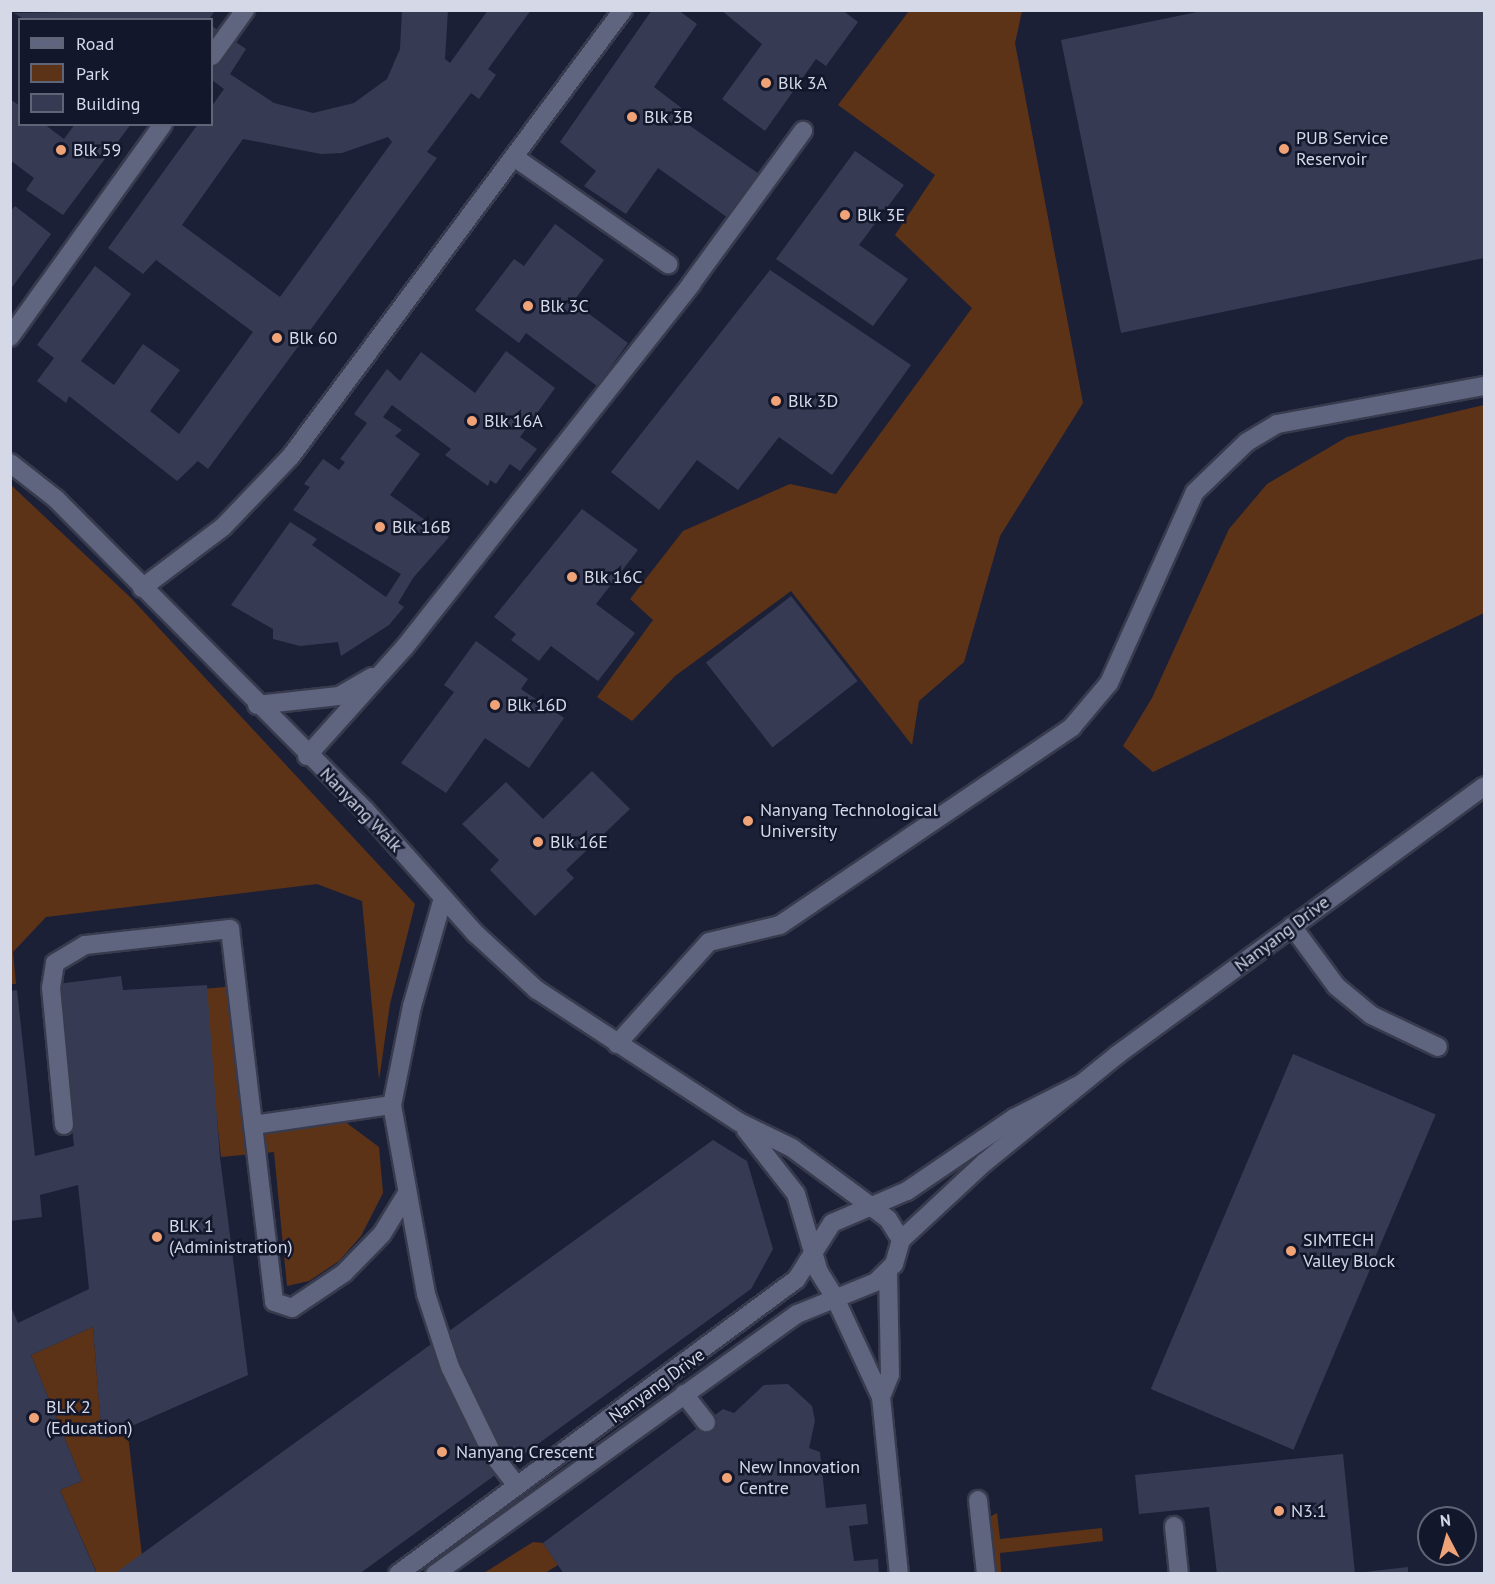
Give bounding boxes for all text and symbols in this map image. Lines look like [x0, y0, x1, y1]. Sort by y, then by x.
legend [18, 18, 213, 126]
text: Road [76, 32, 114, 55]
text: Park [76, 62, 109, 85]
place label: Blk 3A [778, 72, 828, 94]
marker: Blk 3A [759, 76, 773, 90]
text: Building [76, 92, 140, 115]
place label: Blk 3B [644, 106, 694, 128]
marker: Blk 3B [625, 110, 639, 124]
place label: PUB Service Reservoir [1296, 128, 1388, 170]
place label: Blk 59 [73, 139, 122, 161]
marker: PUB Service Reservoir [1277, 142, 1291, 156]
marker: Blk 59 [54, 143, 68, 157]
place label: Blk 3E [857, 204, 906, 226]
marker: Blk 3E [838, 208, 852, 222]
place label: Blk 3C [540, 295, 589, 317]
marker: Blk 3C [521, 299, 535, 313]
place label: Blk 60 [289, 327, 338, 349]
marker: Blk 60 [270, 331, 284, 345]
place label: Blk 3D [788, 390, 839, 412]
marker: Blk 3D [769, 394, 783, 408]
place label: Blk 16A [484, 410, 543, 432]
marker: Blk 16A [465, 414, 479, 428]
place label: Blk 16B [392, 516, 451, 538]
marker: Blk 16B [373, 520, 387, 534]
place label: Blk 16C [584, 566, 643, 588]
marker: Blk 16C [565, 570, 579, 584]
place label: Blk 16D [507, 694, 568, 716]
marker: Blk 16D [488, 698, 502, 712]
street label: Nanyang Walk [315, 763, 407, 857]
place label: Nanyang Technological University [760, 800, 938, 842]
marker: Nanyang Technological University [741, 814, 755, 828]
place label: Blk 16E [550, 831, 608, 853]
marker: Blk 16E [531, 835, 545, 849]
street label: Nanyang Drive [1230, 891, 1334, 977]
place label: BLK 1 (Administration) [169, 1216, 293, 1258]
marker: BLK 1 (Administration) [150, 1230, 164, 1244]
place label: SIMTECH Valley Block [1303, 1230, 1396, 1272]
marker: SIMTECH Valley Block [1284, 1244, 1298, 1258]
street label: Nanyang Drive [605, 1344, 709, 1428]
place label: BLK 2 (Education) [46, 1397, 133, 1440]
marker: BLK 2 (Education) [27, 1411, 41, 1425]
place label: Nanyang Crescent [456, 1441, 594, 1463]
marker: Nanyang Crescent [433, 1443, 451, 1461]
place label: New Innovation Centre [739, 1457, 860, 1500]
marker: New Innovation Centre [720, 1471, 734, 1485]
place label: N3.1 [1291, 1500, 1327, 1522]
marker: N3.1 [1272, 1504, 1286, 1518]
north arrow [1417, 1506, 1477, 1566]
text: N [1439, 1510, 1452, 1531]

